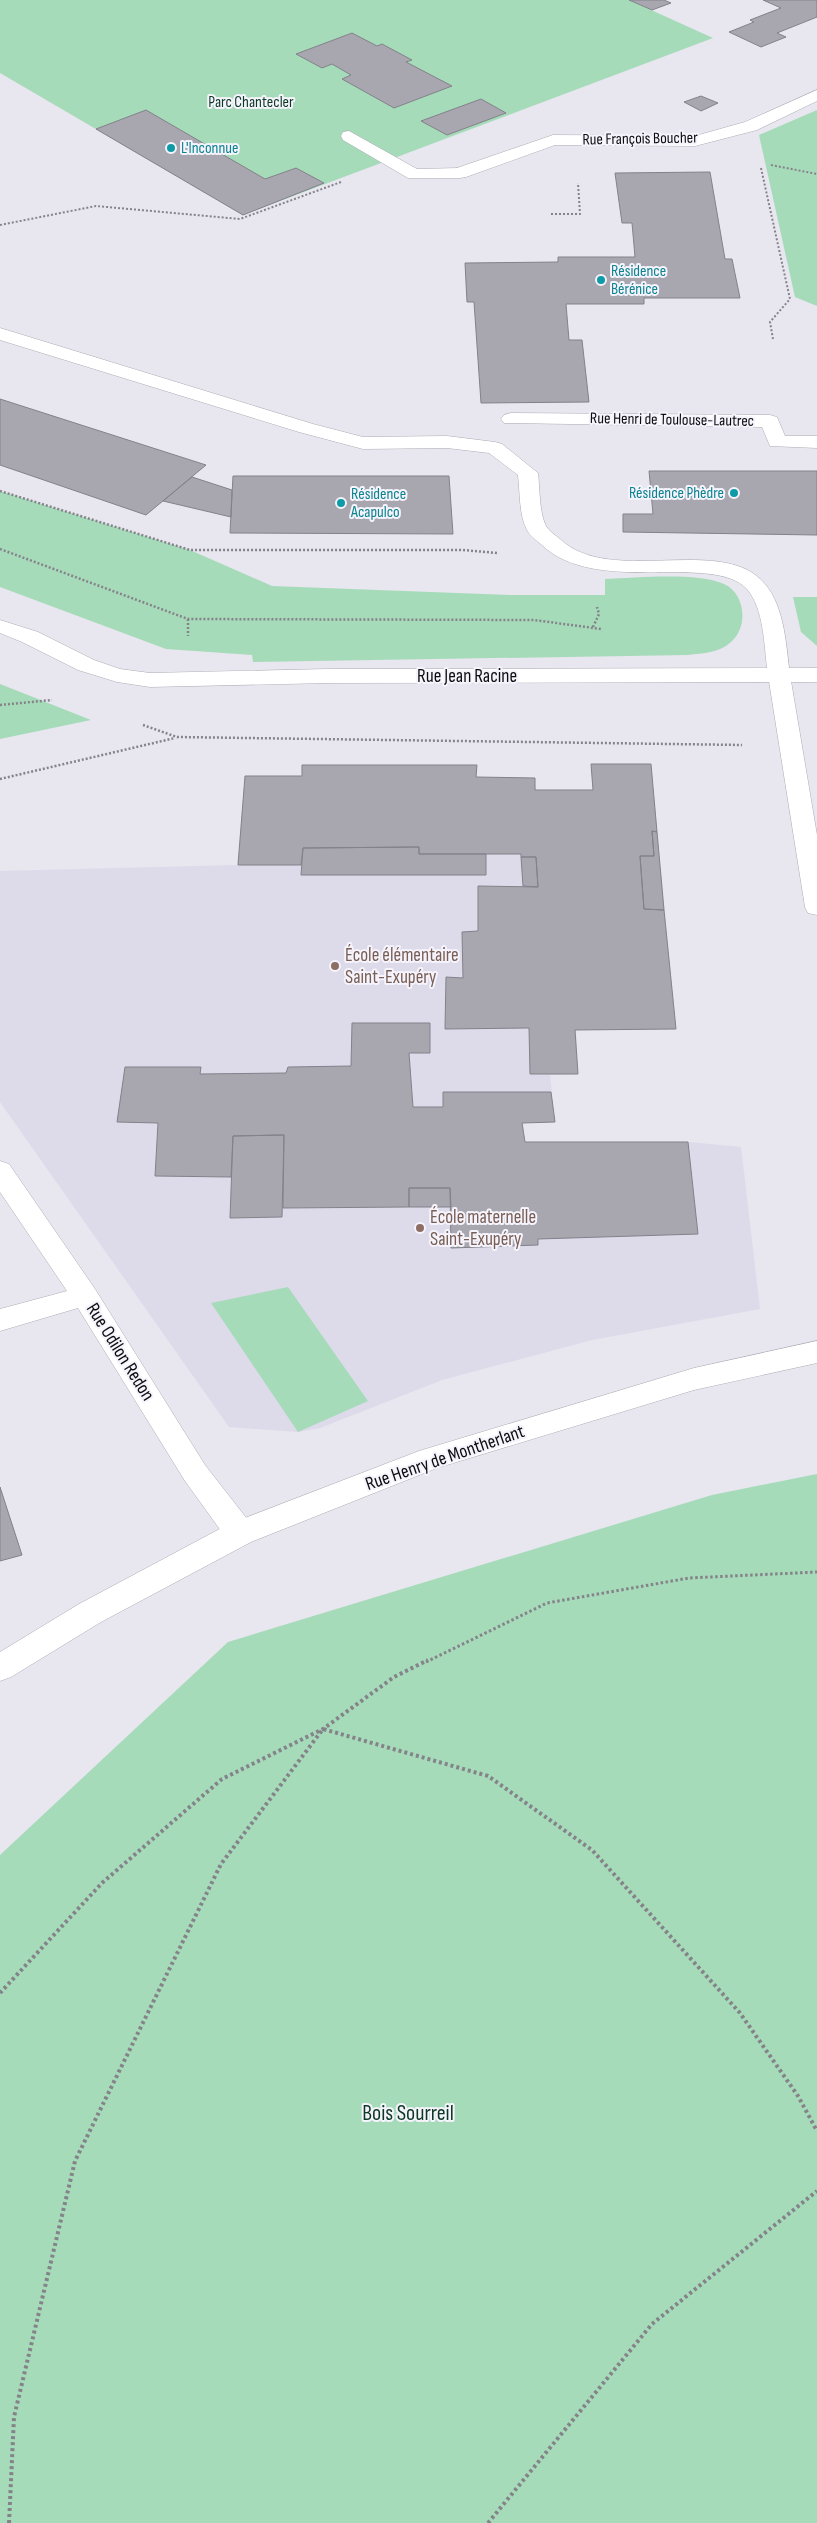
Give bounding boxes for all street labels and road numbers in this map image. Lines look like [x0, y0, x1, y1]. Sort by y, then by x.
street label: Rue François Boucher [582, 128, 698, 150]
street label: Rue Henri de Toulouse-Lautrec [590, 409, 754, 431]
street label: Rue Jean Racine [417, 665, 517, 688]
street label: Rue Odilon Redon [81, 1299, 159, 1405]
street label: Rue Henry de Montherlant [362, 1420, 528, 1496]

